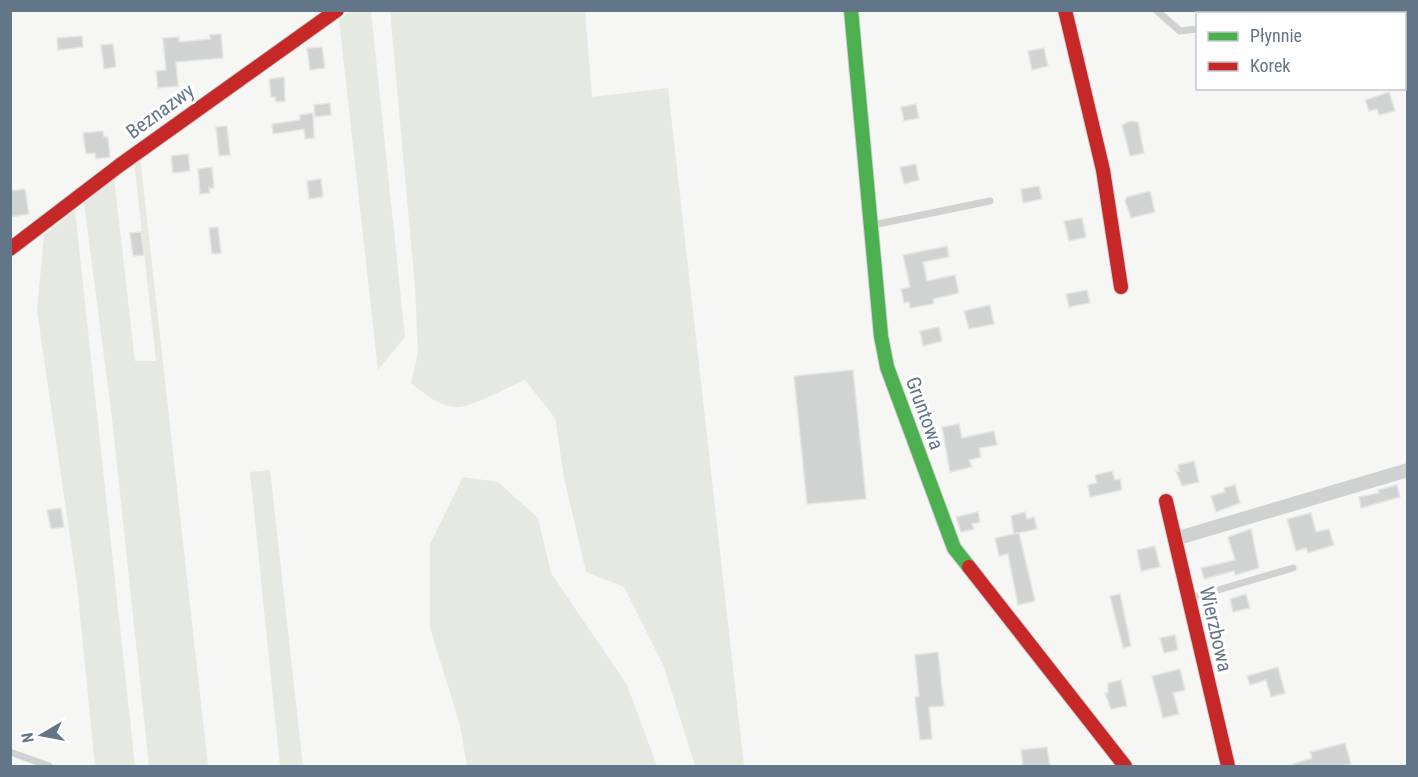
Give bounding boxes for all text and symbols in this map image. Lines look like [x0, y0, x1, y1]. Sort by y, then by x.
legend [1196, 12, 1406, 90]
text: Płynnie [1250, 25, 1302, 46]
text: Korek [1250, 55, 1290, 76]
street label: Beznazwy [121, 78, 199, 144]
street label: Gruntowa [901, 373, 949, 453]
street label: Wierzbowa [1195, 584, 1237, 674]
north arrow [12, 705, 72, 765]
text: N [18, 731, 38, 744]

